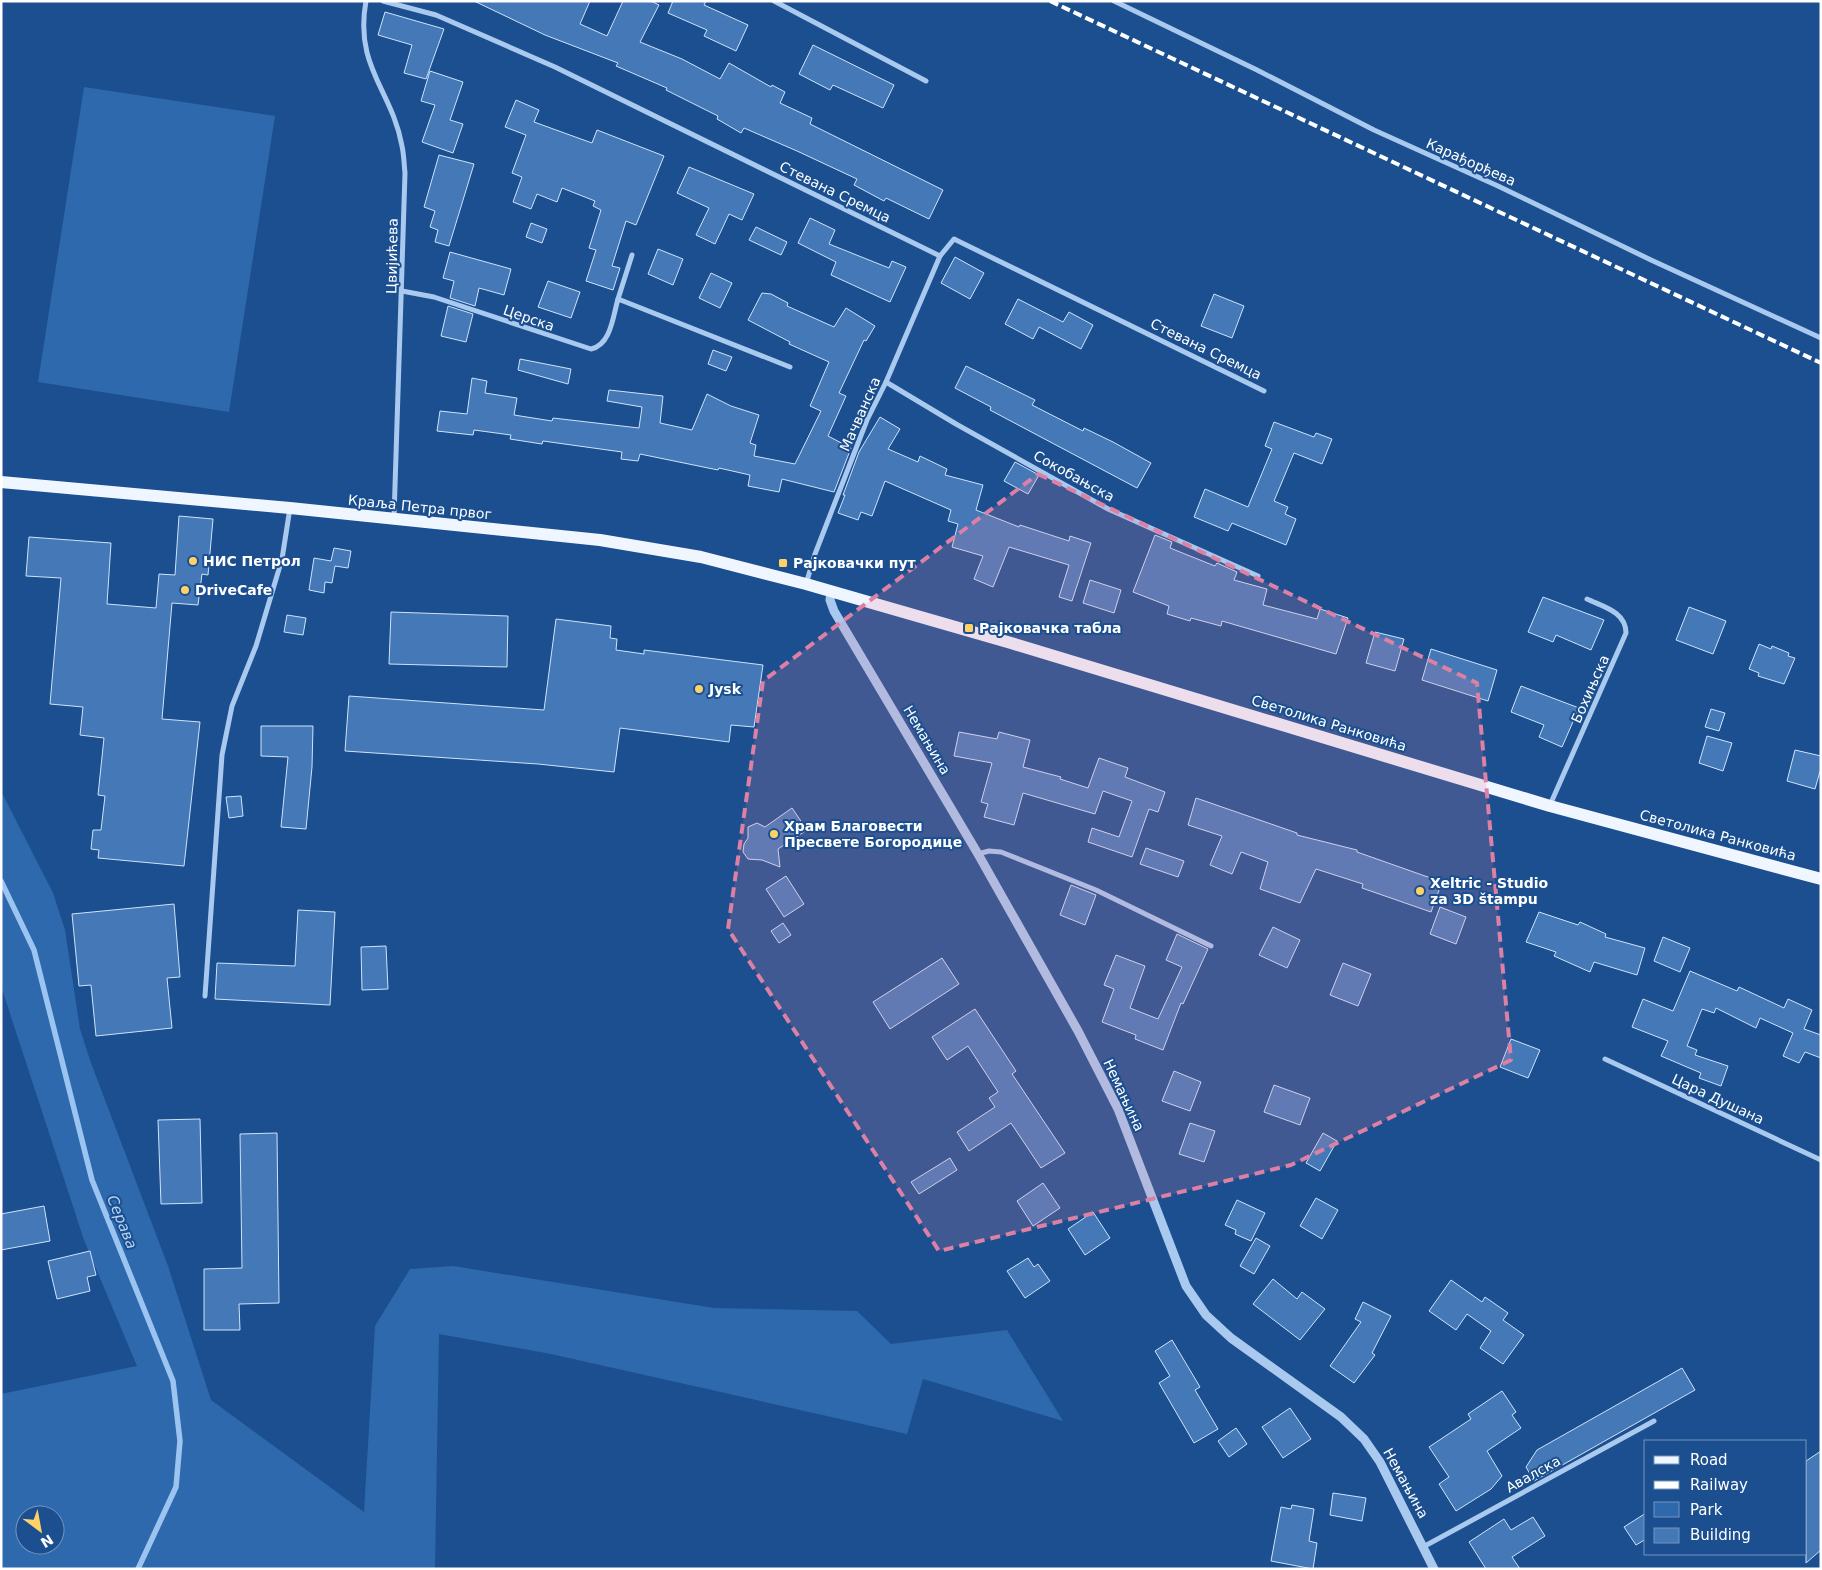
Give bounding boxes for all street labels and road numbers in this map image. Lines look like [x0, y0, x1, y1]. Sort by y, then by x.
street label: Карађорђева [1424, 135, 1518, 189]
street label: Стевана Сремца [777, 158, 893, 226]
street label: Цвијићева [383, 218, 401, 294]
street label: Церска [501, 302, 557, 334]
street label: Стевана Сремца [1148, 315, 1264, 383]
street label: Мачванска [836, 374, 884, 454]
street label: Сокобањска [1031, 447, 1117, 505]
street label: Краља Петра првог [347, 491, 493, 523]
street label: Бохињска [1568, 652, 1612, 726]
street label: Светолика Ранковића [1250, 692, 1408, 754]
street label: Немањина [900, 703, 954, 777]
street label: Светолика Ранковића [1638, 806, 1798, 864]
street label: Немањина [1100, 1056, 1148, 1134]
street label: Цара Душана [1669, 1071, 1767, 1127]
street label: Немањина [1380, 1445, 1432, 1521]
street label: Авалска [1503, 1452, 1563, 1496]

